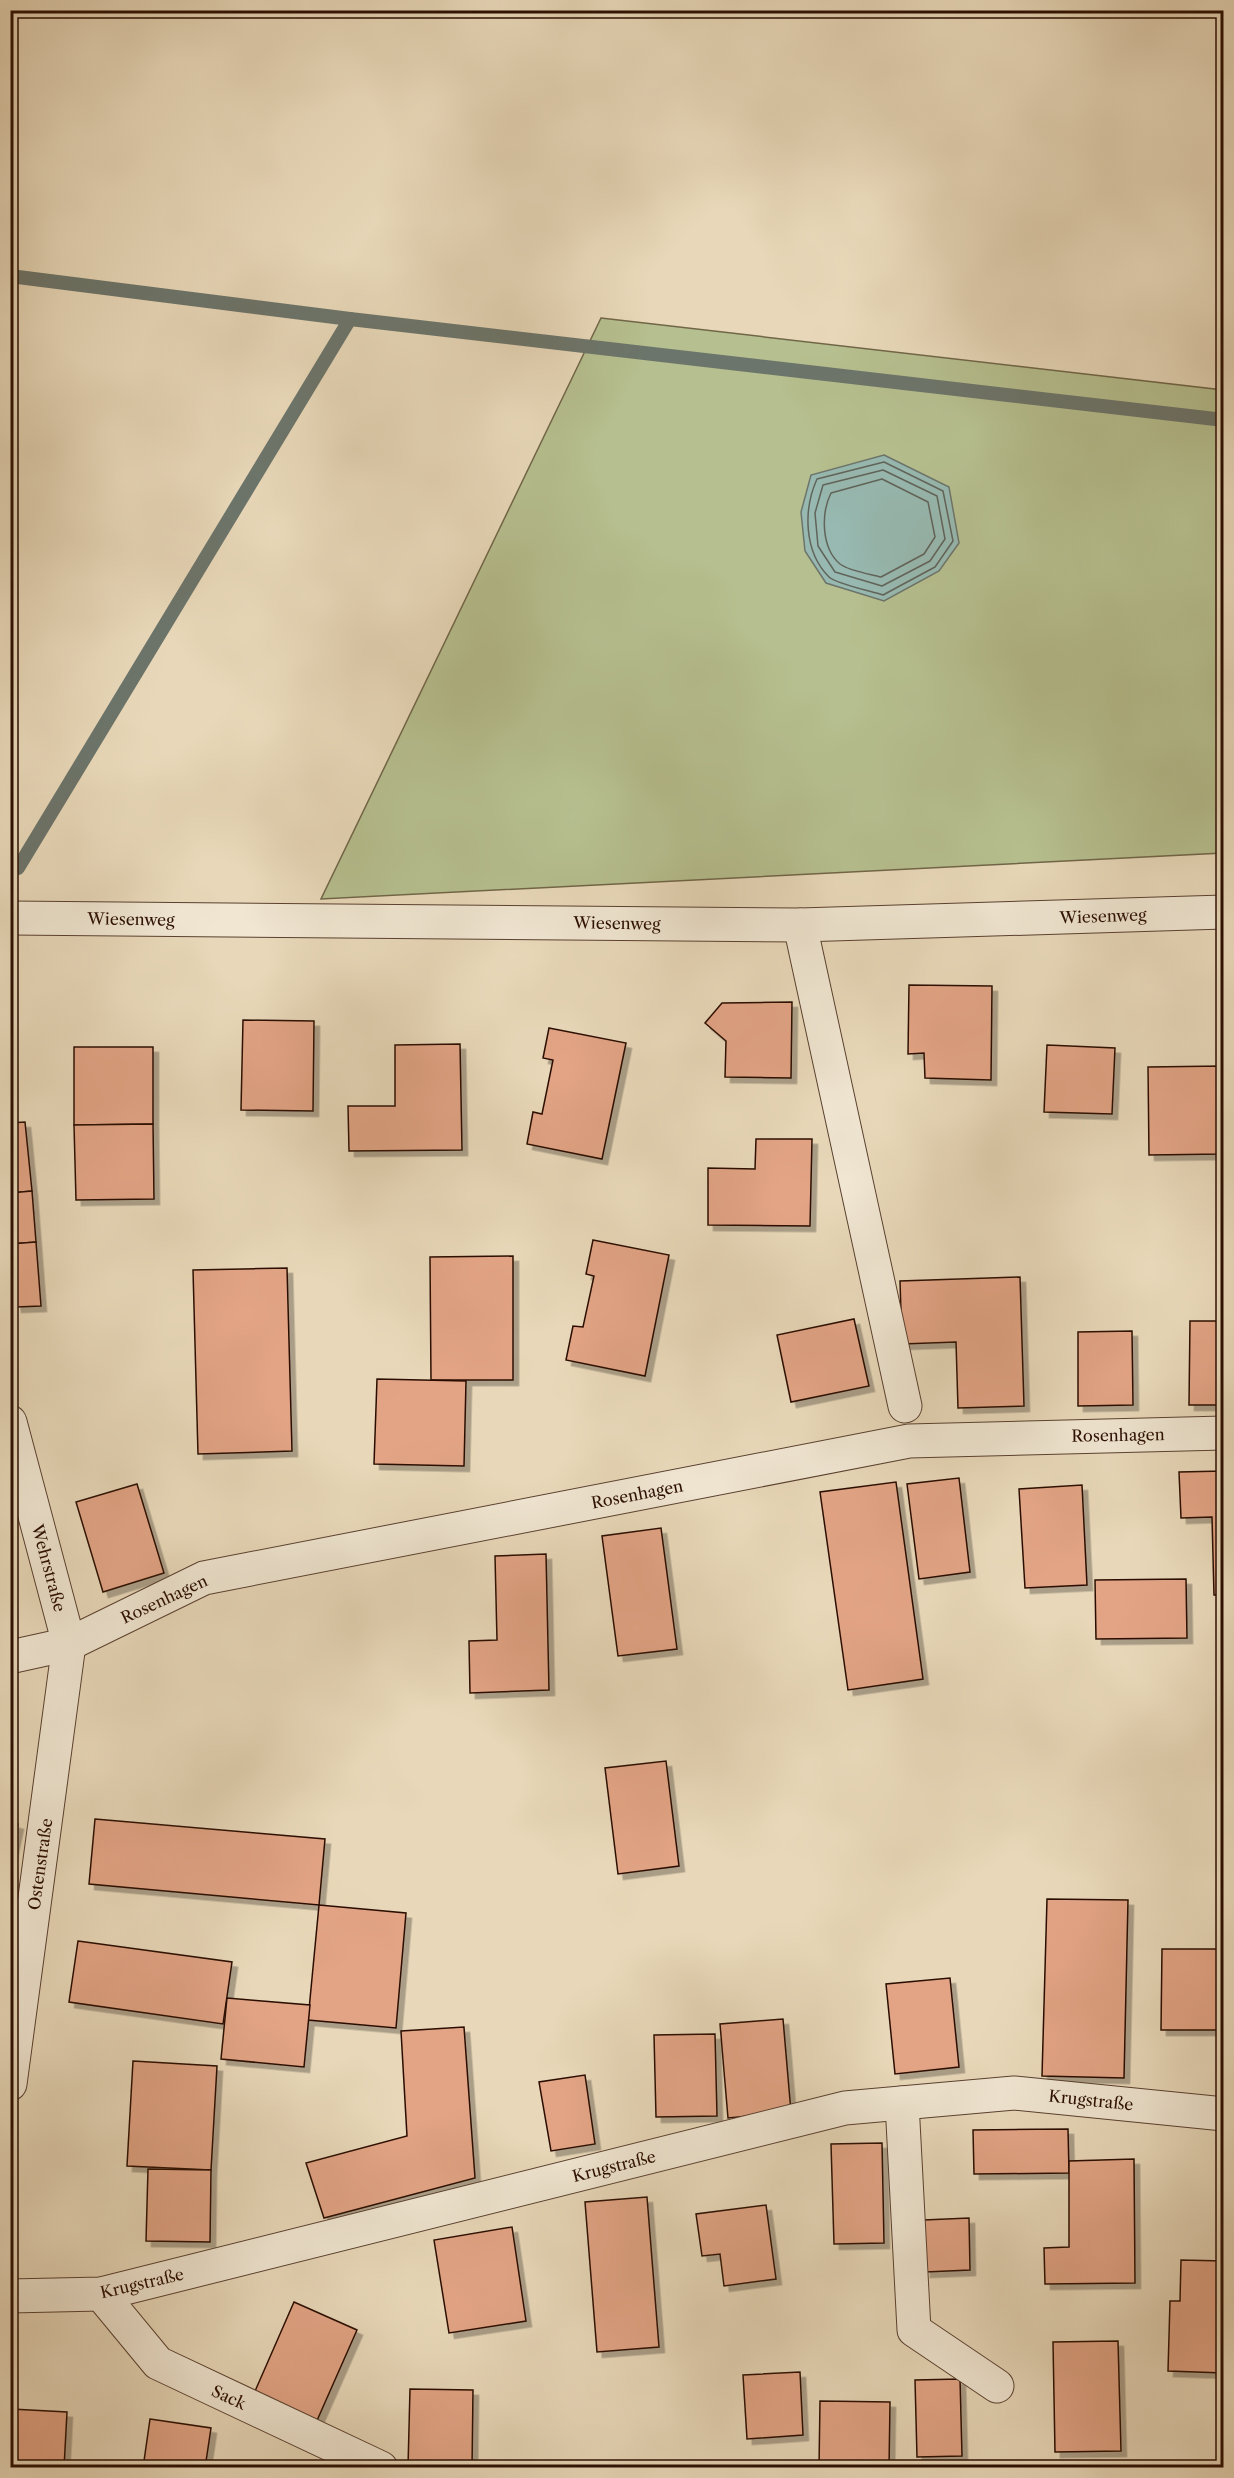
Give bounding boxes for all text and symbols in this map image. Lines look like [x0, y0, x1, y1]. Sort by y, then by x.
street label: Wiesenweg [1058, 904, 1147, 928]
street label: Wiesenweg [86, 908, 175, 930]
street label: Wiesenweg [572, 912, 661, 934]
street label: Rosenhagen [1071, 1424, 1165, 1446]
street label: Rosenhagen [589, 1475, 685, 1513]
street label: Wehrstraße [27, 1521, 70, 1614]
street label: Rosenhagen [118, 1570, 210, 1628]
street label: Ostenstraße [24, 1817, 56, 1911]
street label: Krugstraße [1048, 2086, 1134, 2114]
street label: Krugstraße [570, 2146, 658, 2186]
street label: Krugstraße [98, 2264, 186, 2302]
street label: Sack [209, 2380, 250, 2414]

